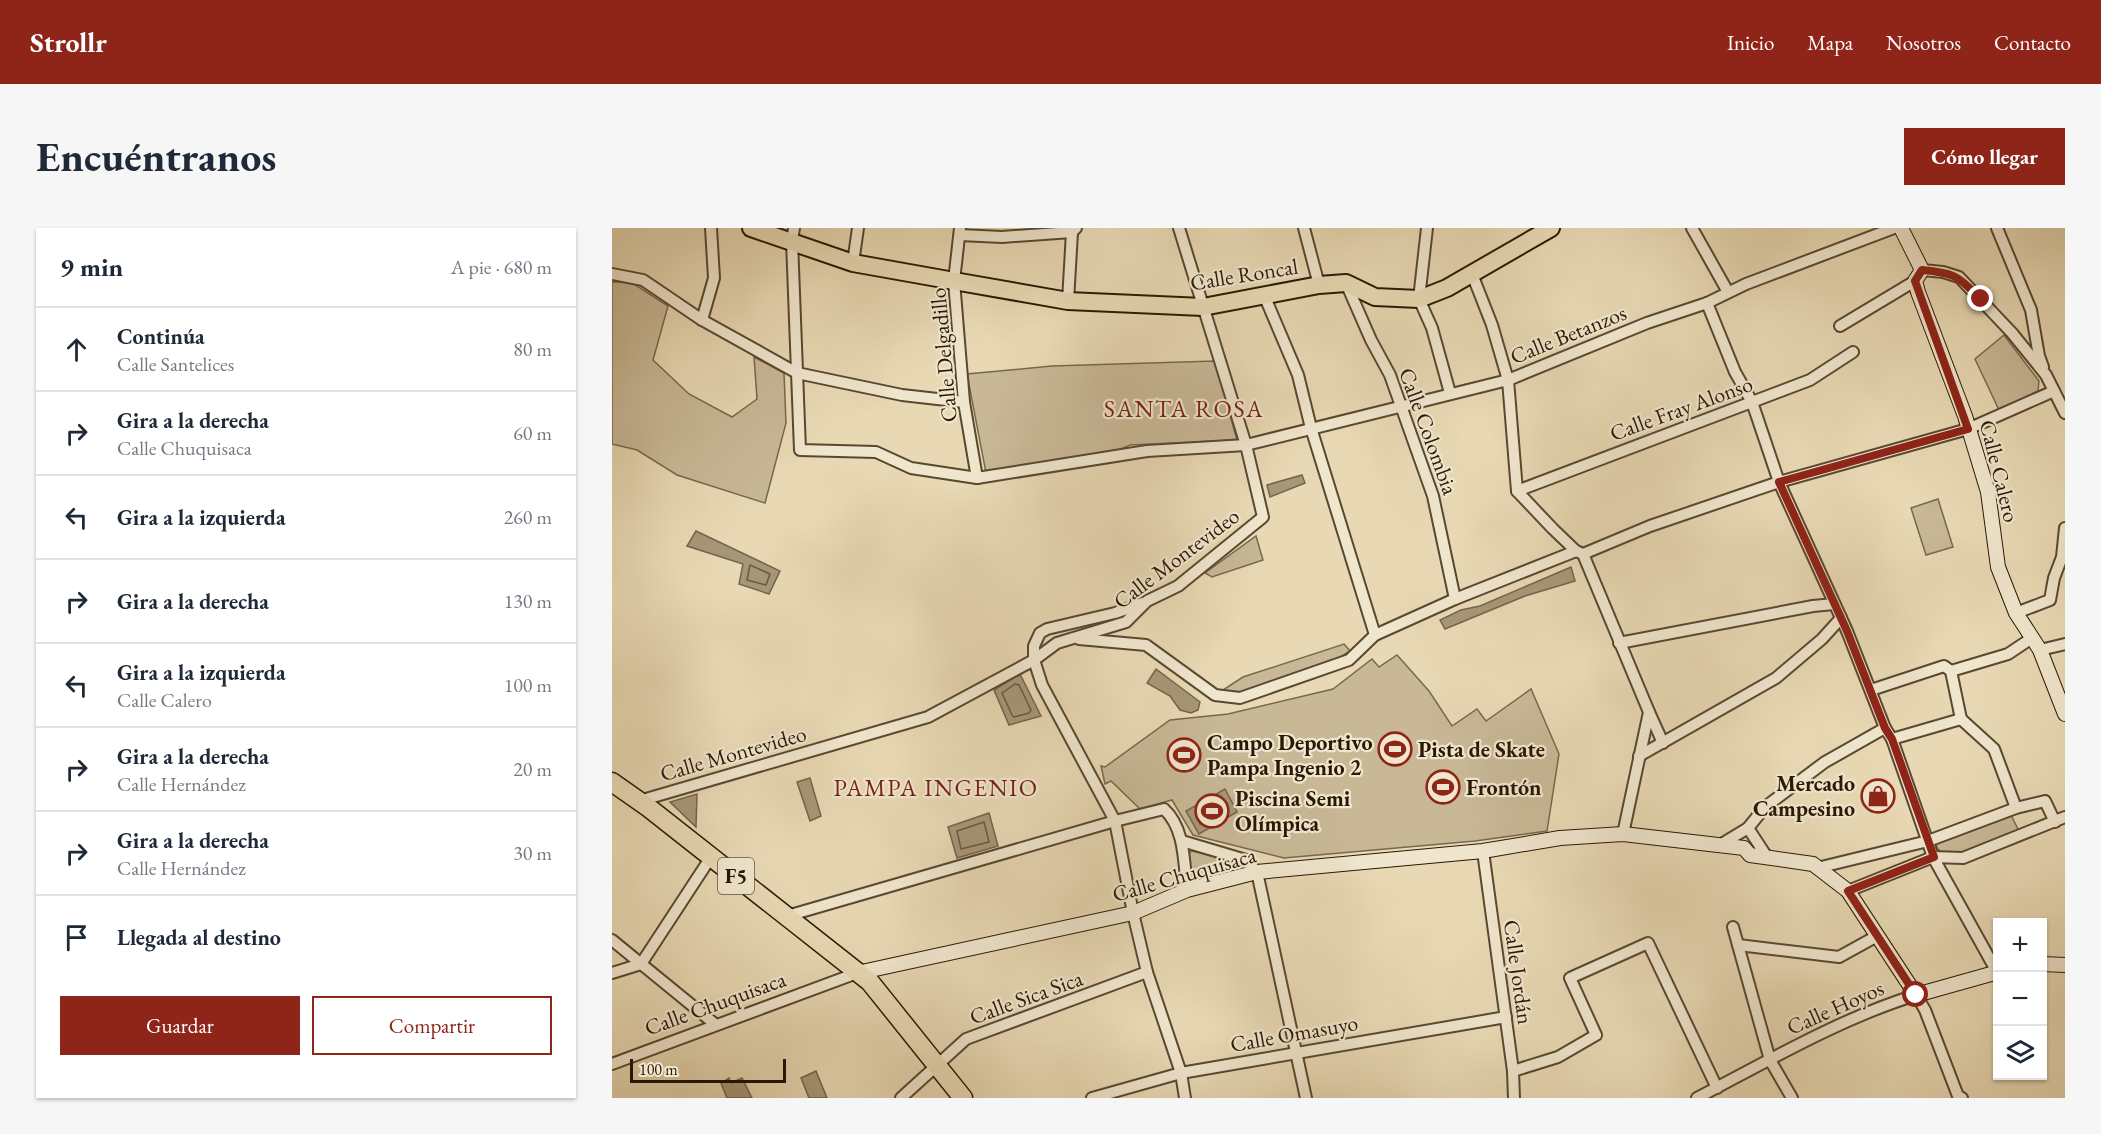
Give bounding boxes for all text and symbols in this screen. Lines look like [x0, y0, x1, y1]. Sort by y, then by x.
text: Strollr [30, 24, 107, 60]
text: Inicio [1727, 29, 1774, 56]
text: Mapa [1807, 29, 1853, 56]
text: Nosotros [1886, 29, 1961, 56]
text: Contacto [1994, 29, 2071, 56]
button: Cómo llegar [1904, 128, 2065, 185]
text: Encuéntranos [36, 129, 276, 184]
text: 9 min [60, 250, 123, 284]
street label: Calle Roncal [1188, 252, 1300, 297]
text: A pie · 680 m [451, 254, 552, 280]
route end [1967, 285, 1993, 311]
street label: Calle Delgadillo [923, 286, 964, 423]
street label: Calle Betanzos [1506, 298, 1631, 371]
text: Continúa [117, 322, 205, 351]
icon: ahead [60, 333, 93, 366]
text: 80 m [513, 336, 552, 362]
text: Calle Santelices [117, 351, 234, 377]
street label: Calle Colombia [1392, 364, 1465, 499]
street label: Calle Fray Alonso [1606, 369, 1757, 448]
district label: SANTA ROSA [1104, 393, 1264, 424]
text: Gira a la derecha [117, 406, 269, 435]
icon: right [60, 417, 93, 450]
street label: Calle Calero [1973, 417, 2026, 525]
text: 60 m [513, 420, 552, 446]
text: Calle Chuquisaca [117, 435, 252, 461]
icon: left [60, 501, 93, 534]
street label: Calle Montevideo [1107, 501, 1245, 615]
text: Gira a la izquierda [117, 503, 286, 532]
text: 260 m [504, 504, 552, 530]
icon: right [60, 585, 93, 618]
text: Gira a la derecha [117, 587, 269, 616]
text: 130 m [504, 588, 552, 614]
text: Gira a la izquierda [117, 658, 286, 687]
icon: left [60, 669, 93, 702]
text: 100 m [504, 672, 552, 698]
text: Calle Calero [117, 687, 212, 713]
street label: Calle Montevideo [657, 719, 810, 788]
place label: Campo Deportivo Pampa Ingenio 2 [1207, 728, 1373, 782]
sports icon: Pista de Skate [1377, 731, 1413, 767]
place label: Pista de Skate [1418, 735, 1545, 764]
sports icon: Campo Deportivo Pampa Ingenio 2 [1166, 737, 1202, 773]
text: Gira a la derecha [117, 742, 269, 771]
icon: right [60, 753, 93, 786]
text: 20 m [513, 756, 552, 782]
sports icon: Frontón [1425, 769, 1461, 805]
place label: Mercado Campesino [1753, 769, 1855, 823]
text: Calle Hernández [117, 771, 246, 797]
district label: PAMPA INGENIO [834, 772, 1039, 803]
place label: Frontón [1466, 773, 1542, 802]
shop icon: Mercado Campesino [1860, 778, 1896, 814]
place label: Piscina Semi Olímpica [1235, 784, 1351, 838]
sports icon: Piscina Semi Olímpica [1194, 793, 1230, 829]
text: Gira a la derecha [117, 826, 269, 855]
icon: right [60, 837, 93, 870]
text: 30 m [513, 840, 552, 866]
street label: Calle Chuquisaca [1109, 840, 1260, 909]
text: Calle Hernández [117, 855, 246, 881]
road number: F5 [718, 858, 754, 894]
street label: Calle Jordán [1497, 918, 1540, 1027]
map controls [1993, 918, 2047, 1080]
button: + [1993, 918, 2047, 972]
icon: arrive [60, 921, 93, 954]
text: Llegada al destino [117, 923, 281, 952]
street label: Calle Chuquisaca [641, 964, 790, 1042]
street label: Calle Sica Sica [966, 964, 1087, 1031]
button: − [1993, 972, 2047, 1026]
street label: Calle Hoyos [1782, 973, 1888, 1042]
route start [1902, 981, 1928, 1007]
button: Guardar [60, 996, 300, 1055]
button: Compartir [312, 996, 552, 1055]
street label: Calle Omasuyo [1228, 1008, 1360, 1059]
button: layers [1993, 1026, 2047, 1080]
scale bar [630, 1056, 786, 1084]
text: 100 m [639, 1059, 678, 1080]

